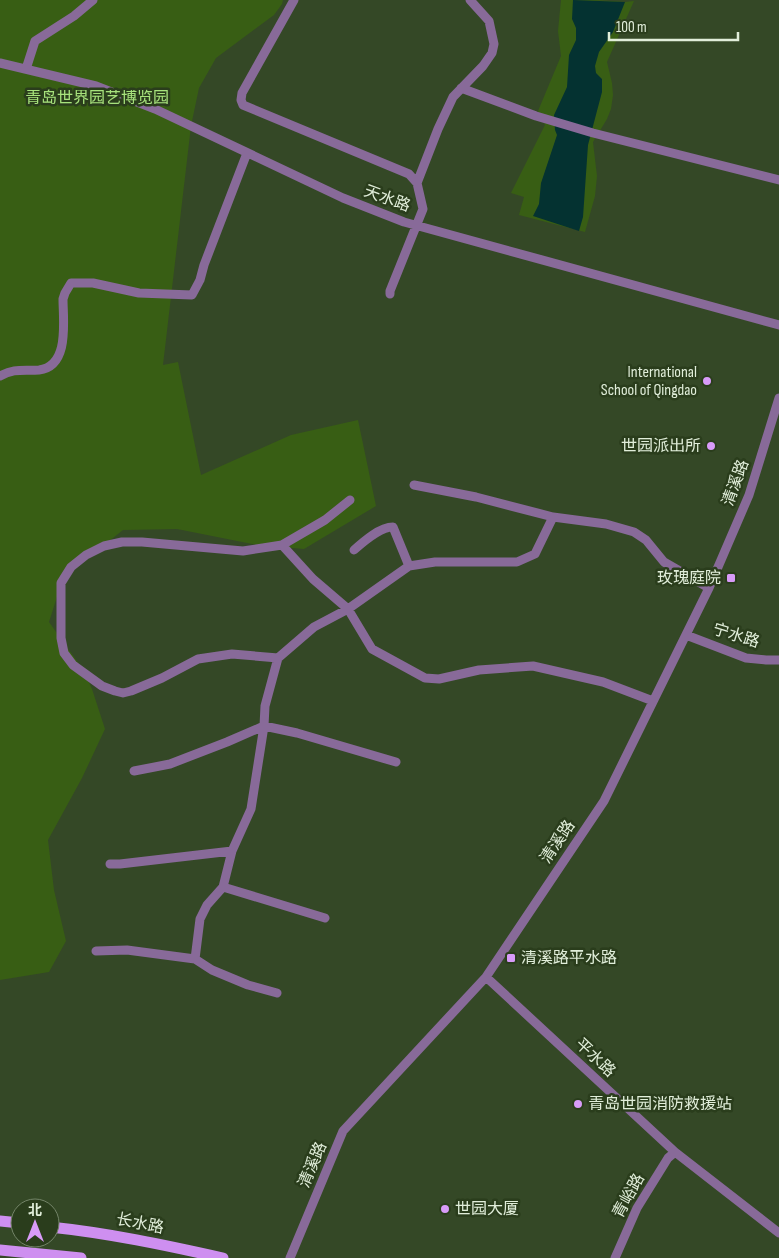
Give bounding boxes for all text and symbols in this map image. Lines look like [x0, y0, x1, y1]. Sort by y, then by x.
scale bar [609, 10, 738, 42]
text: 100 m [616, 18, 647, 37]
park label: 青岛世界园艺博览园 [25, 89, 169, 108]
street label: 天水路 [361, 182, 413, 216]
place label: International School of Qingdao [601, 363, 697, 400]
marker: International School of Qingdao [701, 375, 713, 387]
place label: 世园派出所 [621, 437, 701, 456]
marker: 世园派出所 [705, 440, 717, 452]
street label: 清溪路 [719, 457, 753, 509]
place label: 玫瑰庭院 [657, 568, 721, 588]
marker: 玫瑰庭院 [725, 572, 737, 584]
street label: 宁水路 [710, 620, 762, 652]
street label: 清溪路 [537, 817, 579, 867]
place label: 清溪路平水路 [521, 949, 617, 968]
marker: 清溪路平水路 [505, 952, 517, 964]
street label: 平水路 [571, 1035, 619, 1081]
place label: 青岛世园消防救援站 [588, 1095, 732, 1114]
marker: 青岛世园消防救援站 [572, 1098, 584, 1110]
street label: 清溪路 [295, 1139, 331, 1191]
street label: 青峪路 [609, 1170, 649, 1222]
north arrow [10, 1198, 60, 1248]
place label: 世园大厦 [455, 1200, 519, 1219]
text: 北 [28, 1202, 42, 1219]
marker: 世园大厦 [439, 1203, 451, 1215]
street label: 长水路 [115, 1210, 165, 1238]

